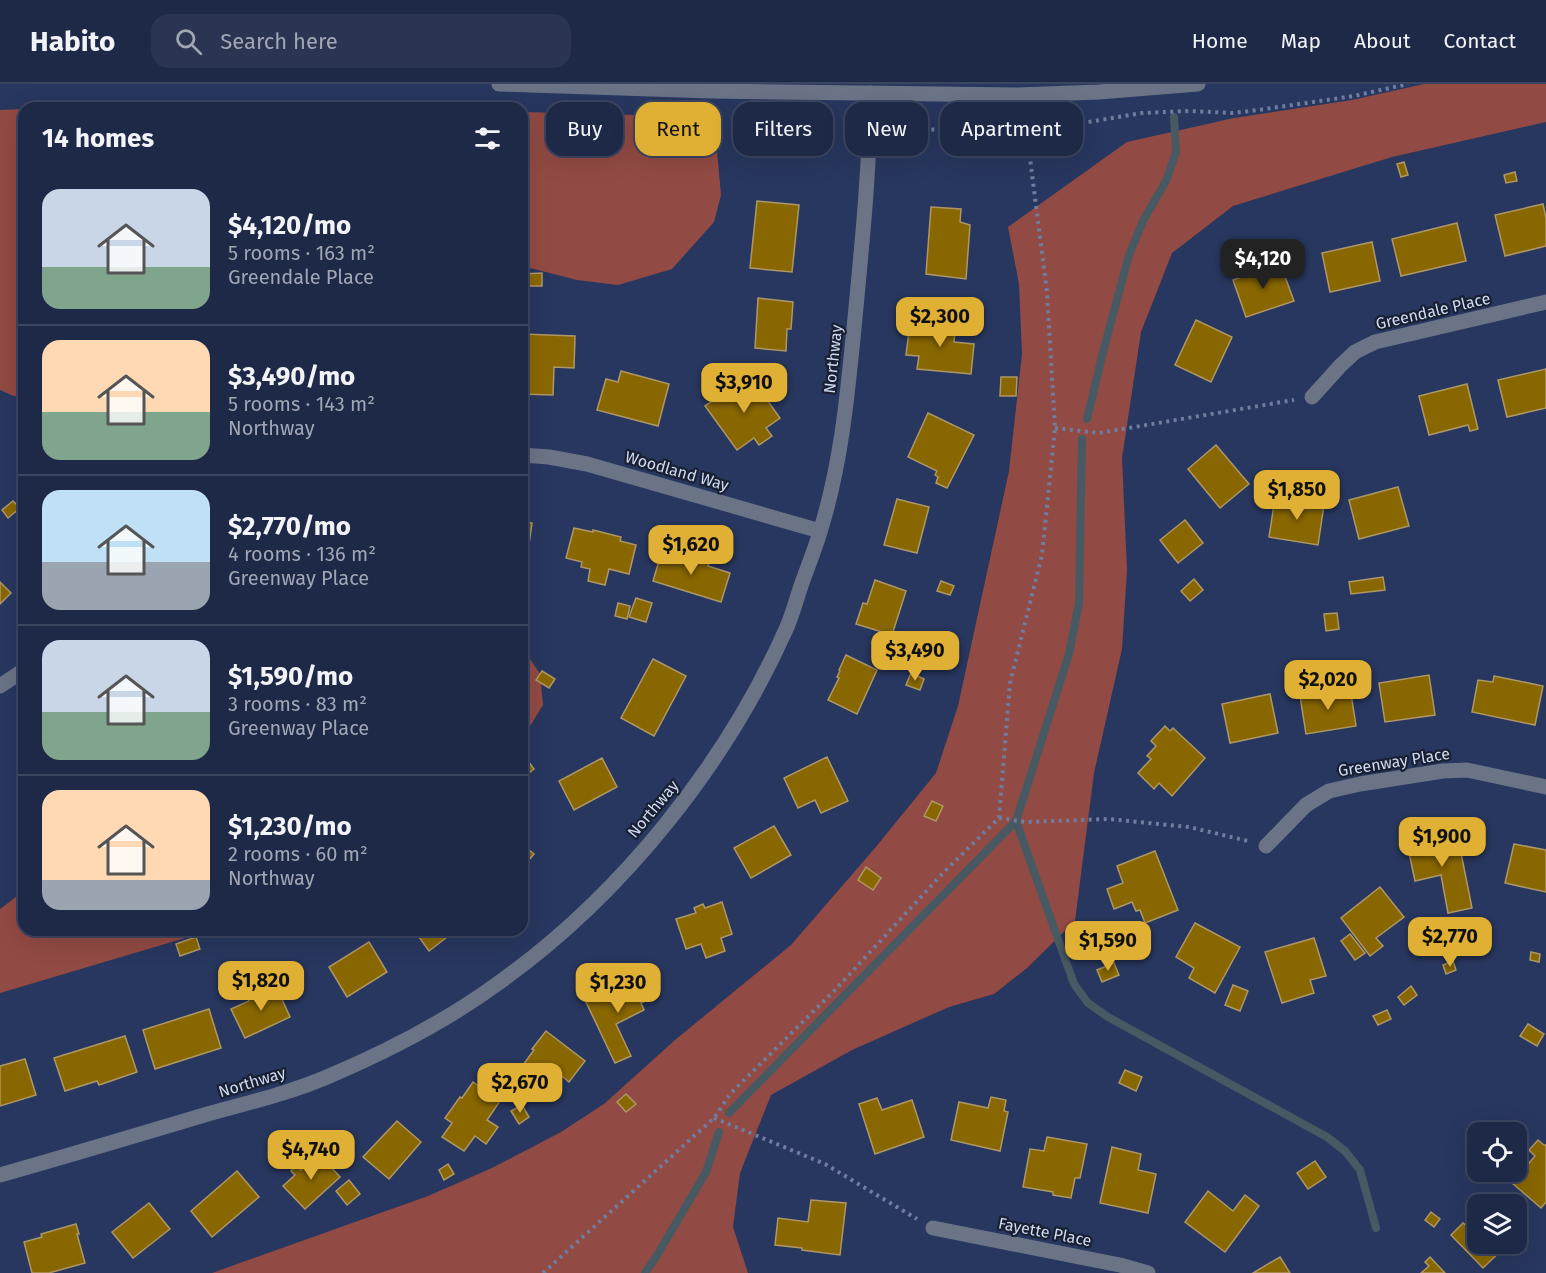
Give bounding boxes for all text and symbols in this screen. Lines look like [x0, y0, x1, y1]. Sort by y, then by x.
search box [151, 14, 571, 68]
text: Habito [30, 25, 115, 58]
icon: search [172, 25, 205, 58]
text: Search here [220, 28, 338, 55]
text: Home [1192, 28, 1248, 54]
text: Map [1281, 28, 1321, 54]
text: About [1354, 28, 1411, 54]
text: Contact [1444, 28, 1516, 54]
chip: Buy [546, 102, 623, 156]
chip: Rent [635, 102, 721, 156]
chip: Filters [733, 102, 833, 156]
chip: New [845, 102, 928, 156]
chip: Apartment [940, 102, 1083, 156]
icon: filters [471, 122, 504, 155]
text: 14 homes [42, 123, 154, 154]
text: $4,120/mo [228, 210, 351, 241]
icon: home [90, 213, 162, 285]
pin: $4,120 [1214, 239, 1312, 290]
text: 5 rooms · 163 m² [228, 241, 375, 265]
text: $4,120 [1235, 246, 1291, 270]
text: Greendale Place [228, 265, 374, 289]
street label: Greendale Place [1374, 289, 1492, 333]
pin: $2,300 [891, 297, 989, 348]
text: $2,300 [910, 304, 970, 328]
street label: Northway [820, 323, 846, 394]
text: $3,490/mo [228, 361, 355, 392]
pin: $3,910 [695, 363, 793, 414]
icon: home [90, 364, 162, 436]
text: $3,910 [715, 370, 773, 394]
text: 5 rooms · 143 m² [228, 392, 375, 416]
text: Northway [228, 416, 315, 440]
street label: Woodland Way [623, 447, 731, 495]
pin: $1,850 [1248, 470, 1346, 521]
text: $1,850 [1268, 477, 1326, 501]
text: $2,770/mo [228, 511, 351, 542]
icon: home [90, 514, 162, 586]
pin: $1,620 [642, 525, 740, 576]
text: $1,620 [662, 532, 720, 556]
text: 4 rooms · 136 m² [228, 542, 376, 566]
text: Greenway Place [228, 566, 369, 590]
pin: $3,490 [866, 631, 964, 682]
text: $3,490 [885, 638, 945, 662]
pin: $2,020 [1279, 660, 1377, 711]
text: $1,590/mo [228, 661, 353, 692]
icon: home [90, 664, 162, 736]
text: $2,020 [1298, 667, 1358, 691]
text: 3 rooms · 83 m² [228, 692, 367, 716]
text: Greenway Place [228, 716, 369, 740]
street label: Greenway Place [1337, 744, 1451, 780]
street label: Northway [623, 776, 683, 842]
text: $1,230/mo [228, 811, 352, 842]
icon: home [90, 814, 162, 886]
pin: $1,900 [1393, 817, 1491, 868]
text: $1,900 [1413, 824, 1471, 848]
text: 2 rooms · 60 m² [228, 842, 368, 866]
text: Northway [228, 866, 315, 890]
pin: $2,770 [1401, 917, 1499, 968]
pin: $1,590 [1059, 921, 1157, 972]
text: $2,770 [1422, 924, 1478, 948]
text: $1,590 [1079, 928, 1137, 952]
pin: $1,820 [212, 961, 310, 1012]
pin: $1,230 [569, 963, 667, 1014]
text: $1,820 [232, 968, 290, 992]
text: $1,230 [590, 970, 646, 994]
street label: Northway [216, 1063, 288, 1101]
pin: $2,670 [471, 1063, 569, 1114]
text: $2,670 [491, 1070, 549, 1094]
map controls [1467, 1122, 1527, 1254]
button: locate [1467, 1122, 1527, 1182]
pin: $4,740 [262, 1130, 360, 1181]
text: $4,740 [282, 1137, 340, 1161]
button: layers [1467, 1194, 1527, 1254]
street label: Fayette Place [997, 1214, 1093, 1250]

